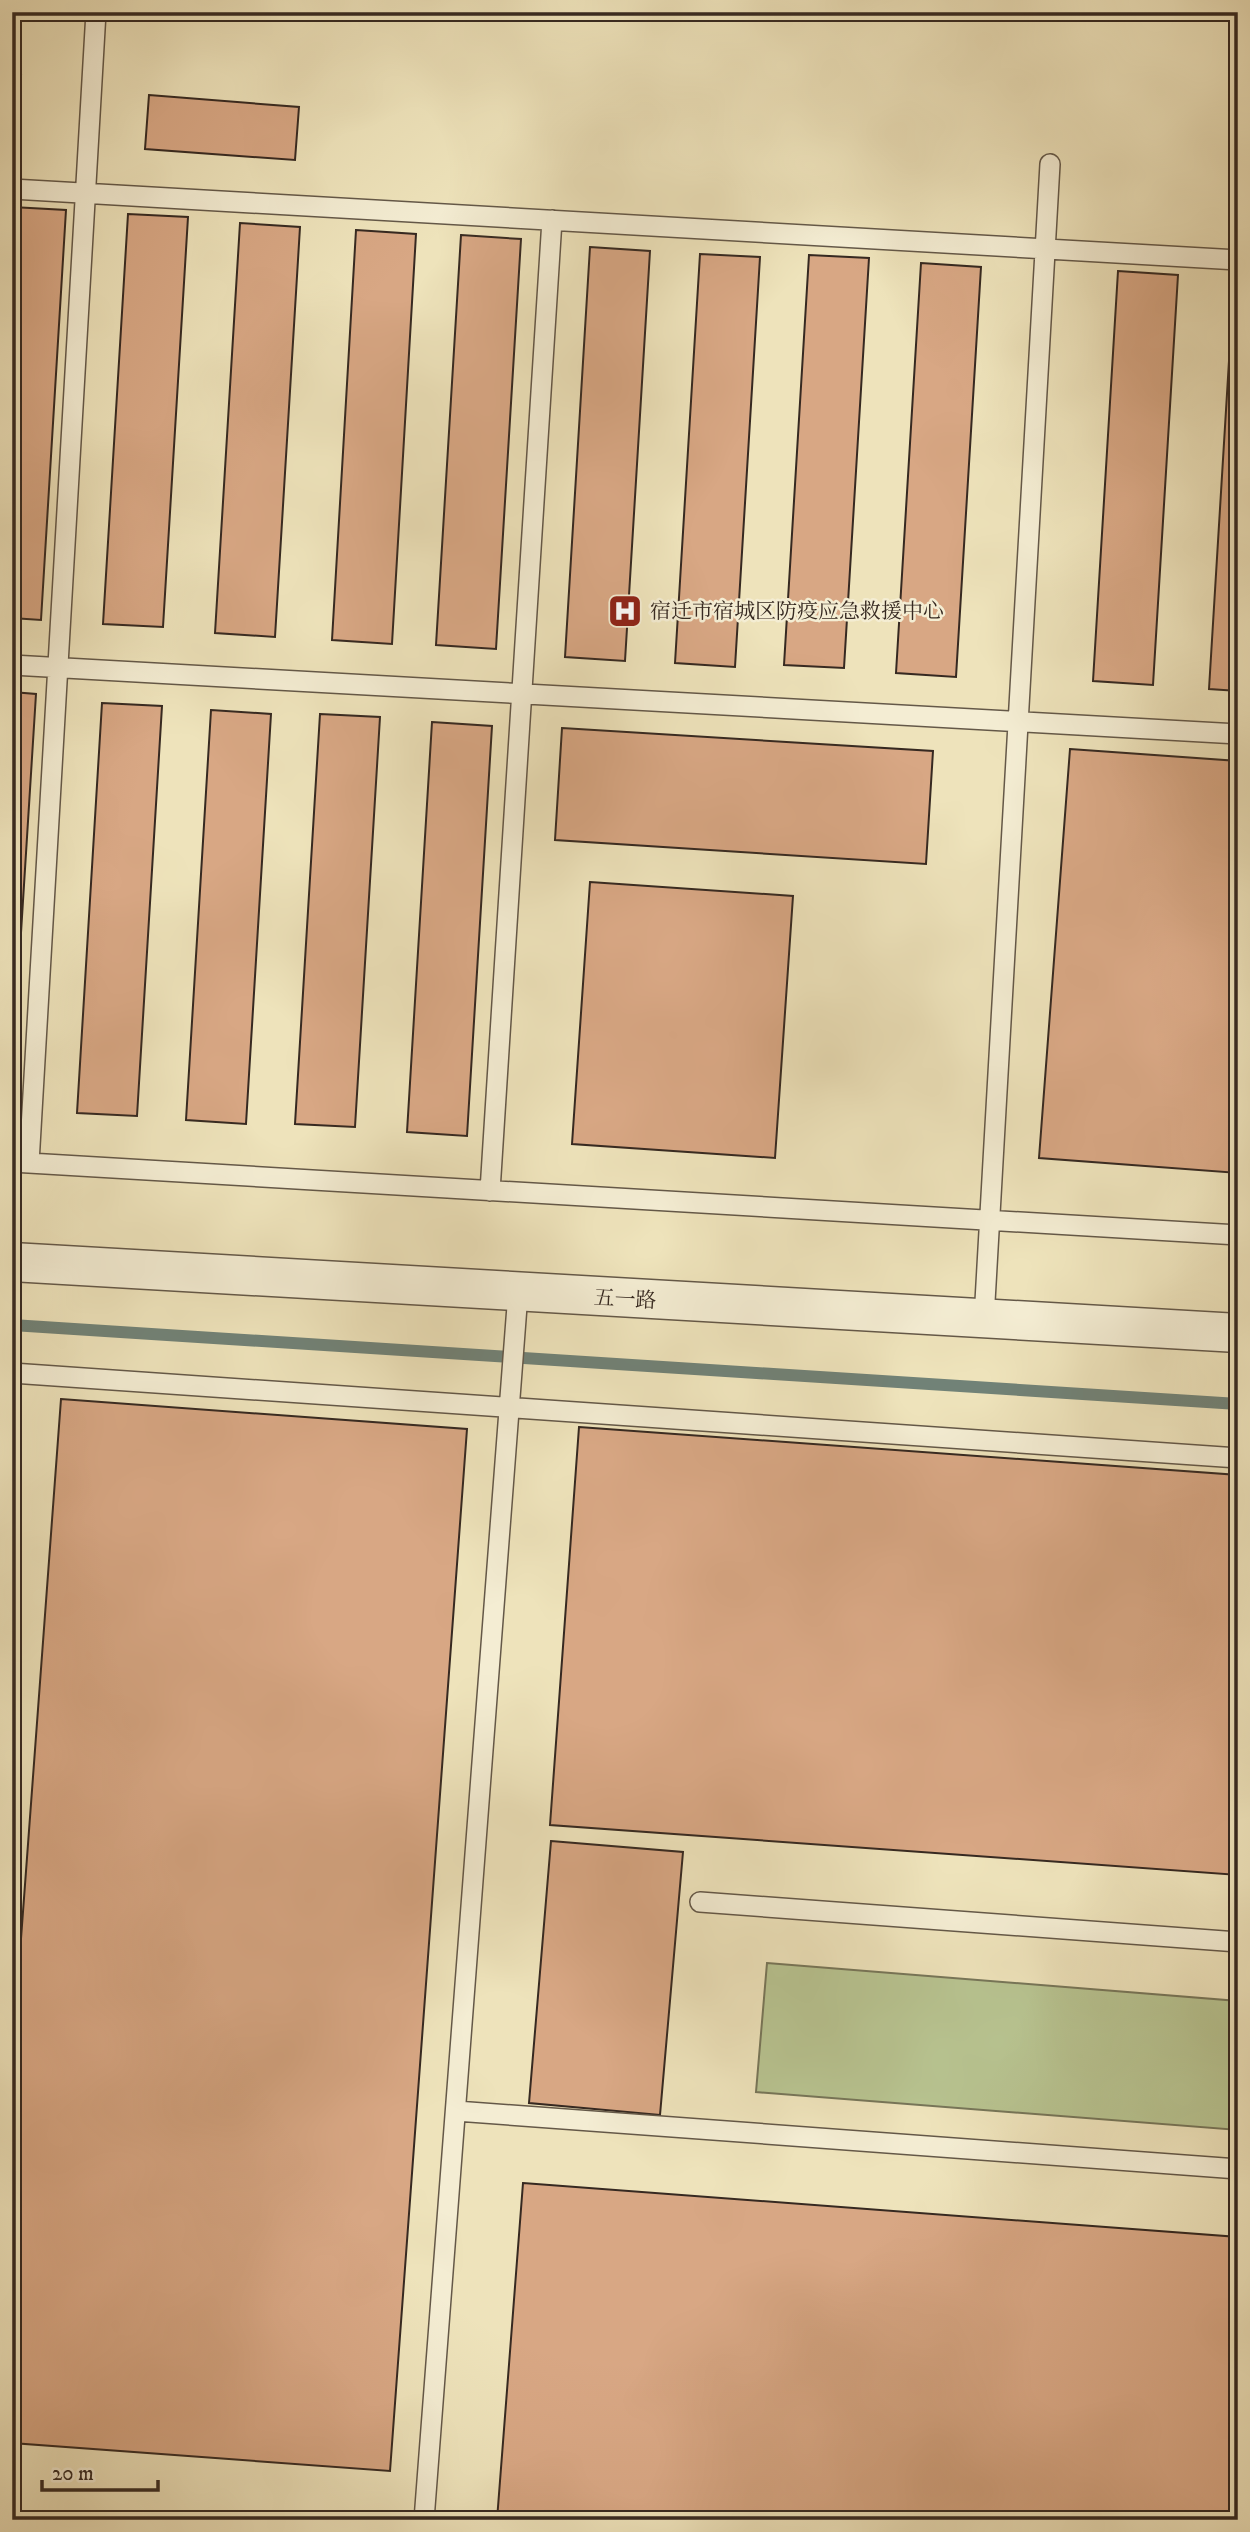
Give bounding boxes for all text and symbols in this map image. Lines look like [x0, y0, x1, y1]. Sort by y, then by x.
hospital icon: 宿迁市宿城区防疫应急救援中心 [606, 592, 644, 630]
place label: 宿迁市宿城区防疫应急救援中心 [650, 599, 944, 625]
street label: 五一路 [593, 1285, 657, 1315]
scale bar [42, 2448, 158, 2492]
text: 20 m [52, 2461, 94, 2487]

